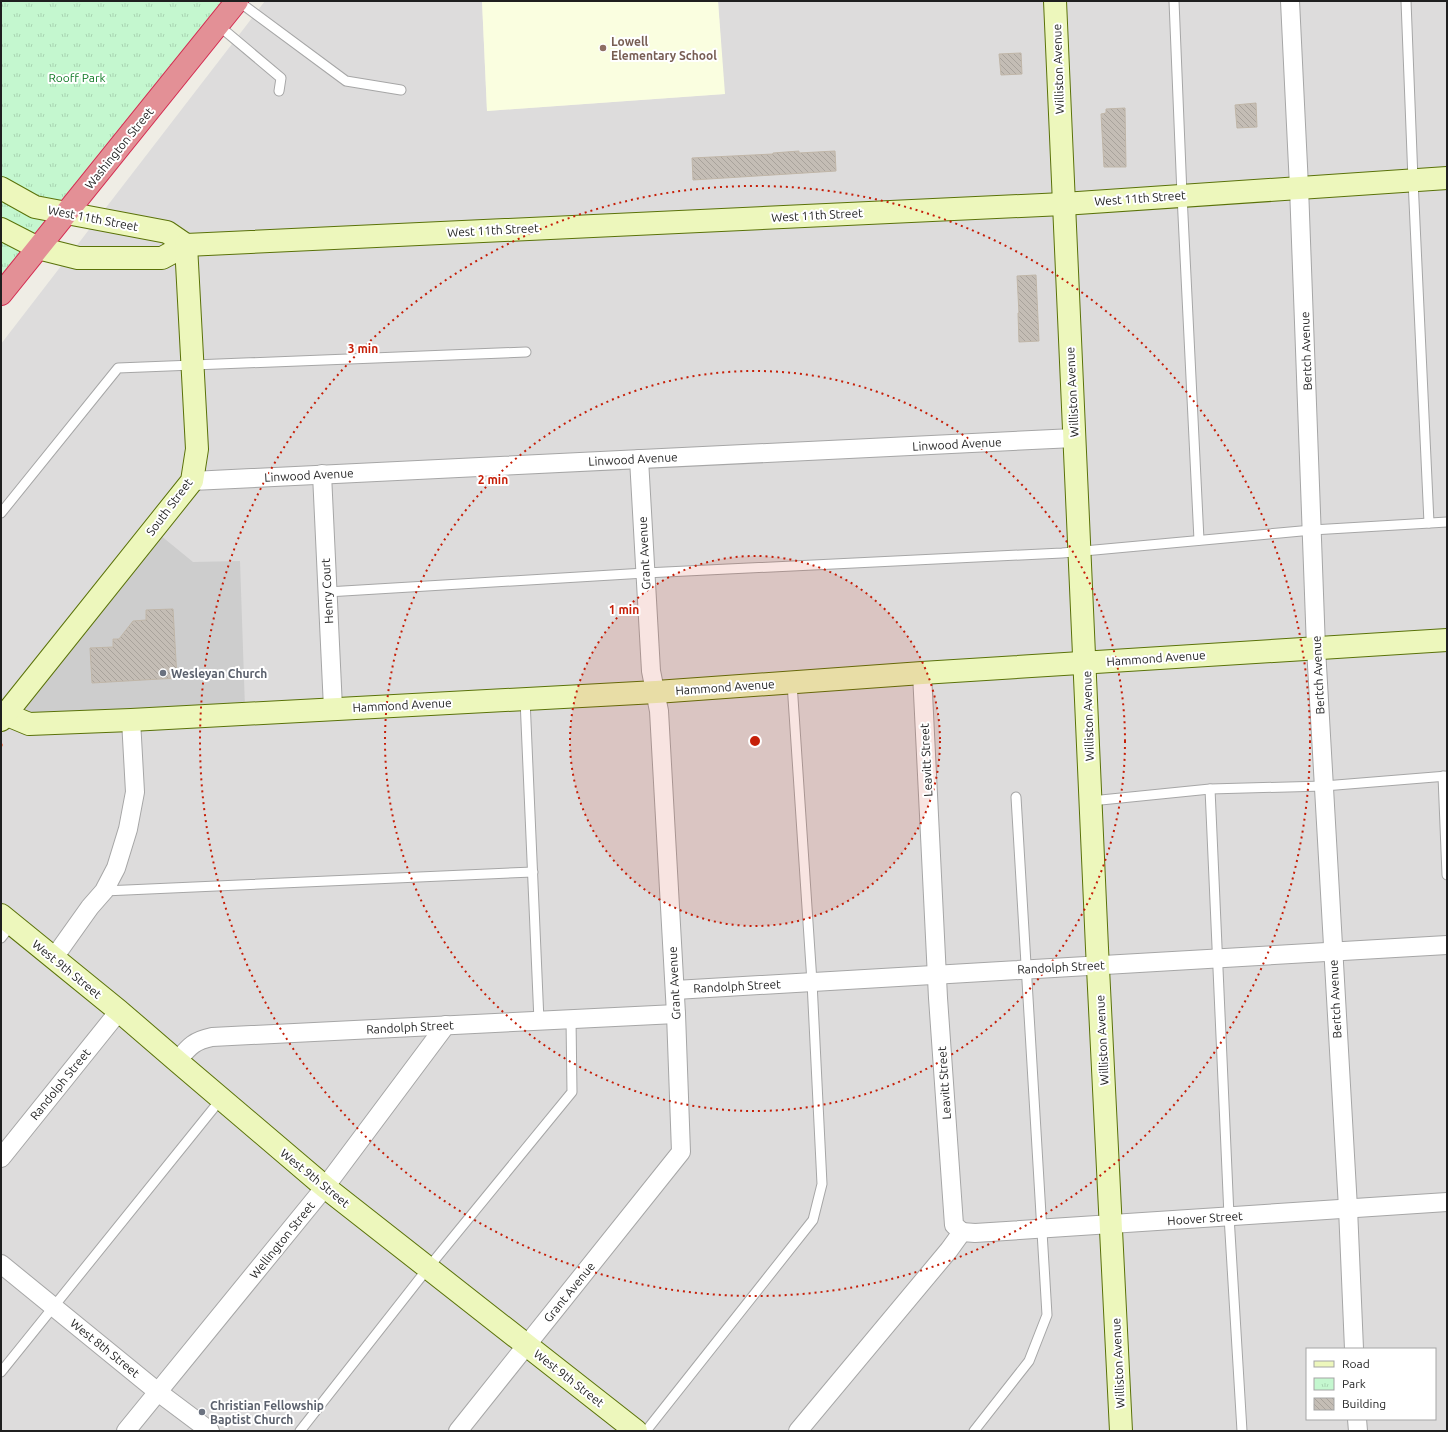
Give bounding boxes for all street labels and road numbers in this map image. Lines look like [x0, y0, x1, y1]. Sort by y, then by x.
street label: Williston Avenue [1050, 24, 1066, 114]
street label: Washington Street [82, 105, 156, 191]
street label: West 11th Street [1094, 188, 1186, 208]
street label: West 11th Street [47, 203, 139, 233]
street label: West 11th Street [771, 206, 863, 224]
street label: West 11th Street [447, 221, 539, 239]
street label: Bertch Avenue [1298, 311, 1314, 391]
street label: Williston Avenue [1063, 347, 1081, 437]
street label: Linwood Avenue [912, 435, 1002, 453]
street label: Linwood Avenue [588, 450, 678, 468]
street label: Linwood Avenue [264, 466, 354, 484]
street label: South Street [143, 476, 195, 538]
street label: Grant Avenue [636, 516, 652, 590]
street label: Henry Court [319, 558, 335, 624]
street label: Bertch Avenue [1309, 635, 1327, 715]
street label: Hammond Avenue [1106, 648, 1206, 668]
street label: Williston Avenue [1080, 671, 1096, 761]
street label: Hammond Avenue [675, 677, 775, 697]
street label: Hammond Avenue [352, 696, 452, 714]
street label: Leavitt Street [918, 723, 934, 797]
street label: West 9th Street [30, 937, 104, 1001]
street label: Grant Avenue [666, 946, 682, 1020]
street label: Randolph Street [1017, 958, 1105, 976]
street label: Bertch Avenue [1326, 959, 1344, 1039]
street label: Randolph Street [693, 977, 781, 995]
street label: Williston Avenue [1093, 995, 1111, 1085]
street label: Randolph Street [366, 1018, 454, 1036]
street label: Randolph Street [27, 1046, 93, 1122]
street label: Leavitt Street [935, 1046, 953, 1120]
street label: West 9th Street [278, 1146, 352, 1210]
street label: Wellington Street [247, 1199, 317, 1281]
street label: Hoover Street [1167, 1209, 1243, 1227]
street label: Grant Avenue [541, 1259, 597, 1325]
street label: West 8th Street [68, 1316, 142, 1380]
street label: Williston Avenue [1109, 1318, 1127, 1408]
street label: West 9th Street [532, 1347, 607, 1409]

